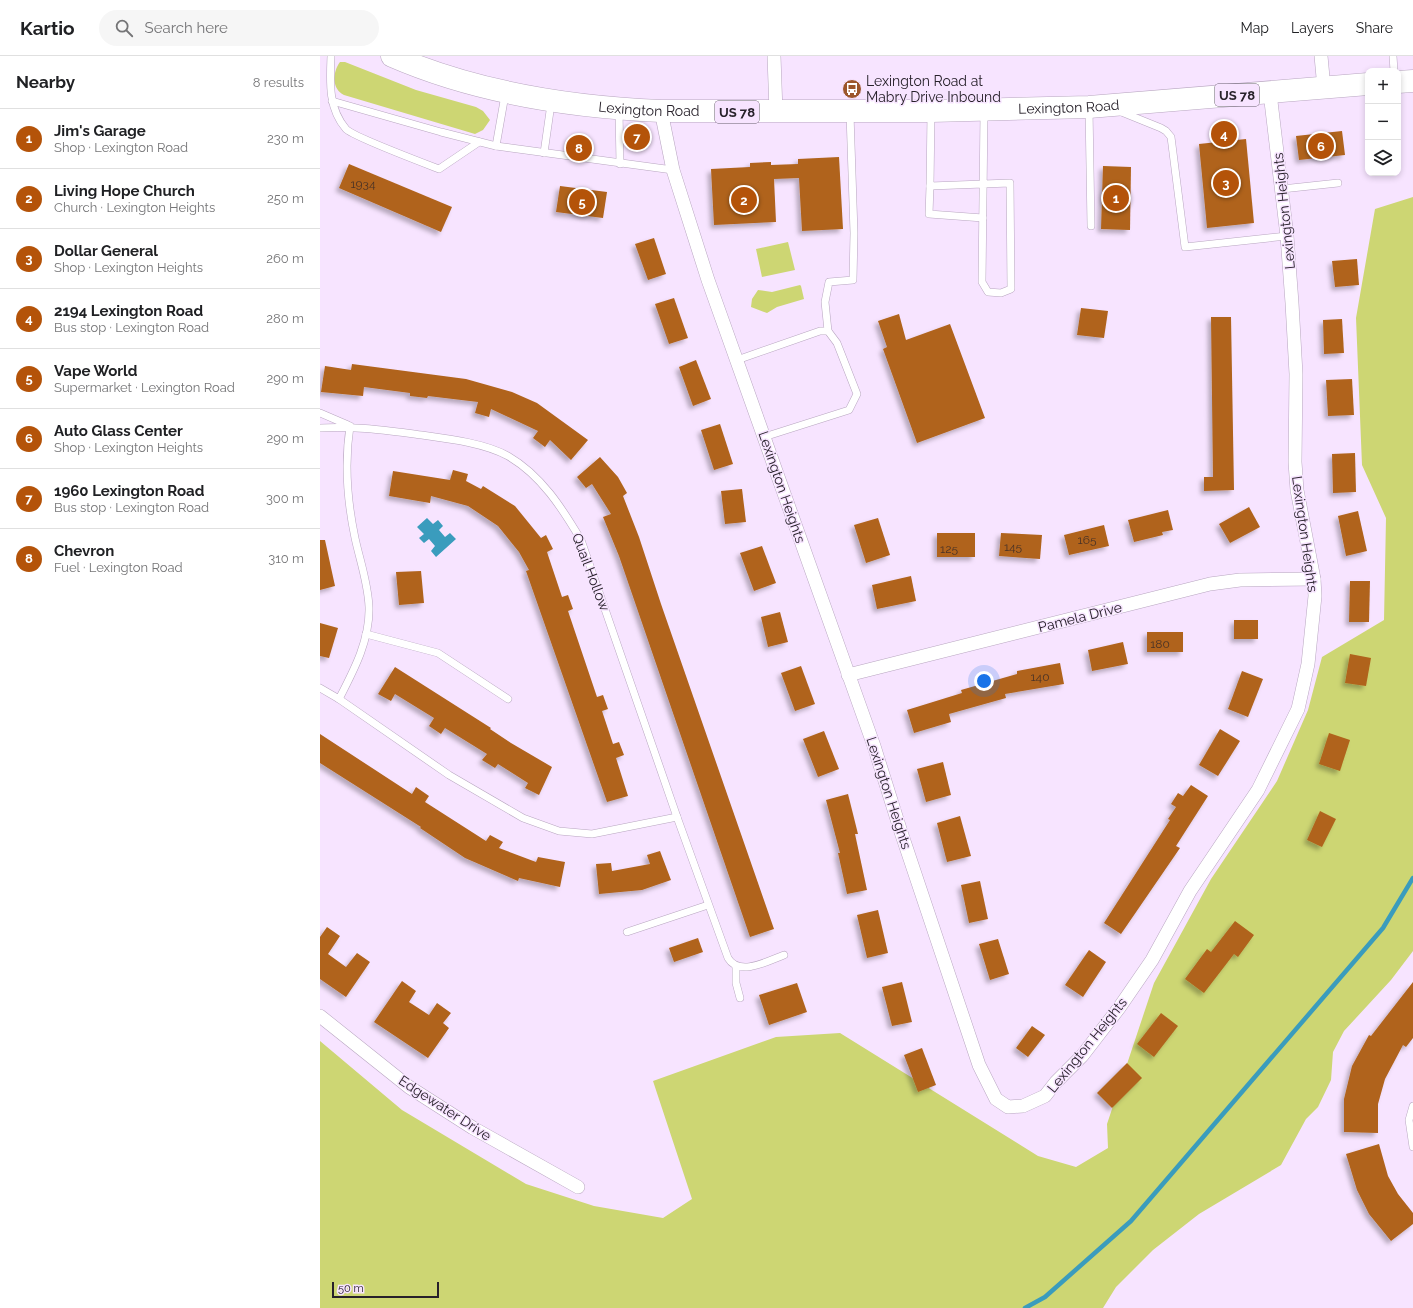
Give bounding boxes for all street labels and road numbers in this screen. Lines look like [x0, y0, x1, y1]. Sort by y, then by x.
road number: US 78 [1215, 84, 1259, 106]
street label: Lexington Road [1018, 97, 1120, 117]
street label: Lexington Road [598, 99, 700, 119]
road number: US 78 [715, 101, 759, 123]
street label: Lexington Heights [1270, 152, 1298, 270]
street label: Lexington Heights [755, 429, 809, 545]
street label: Lexington Heights [1289, 475, 1321, 593]
street label: Quail Hollow [569, 531, 613, 614]
street label: Pamela Drive [1036, 599, 1124, 635]
street label: Lexington Heights [863, 735, 915, 851]
street label: Lexington Heights [1044, 994, 1130, 1096]
street label: Edgewater Drive [396, 1072, 494, 1144]

